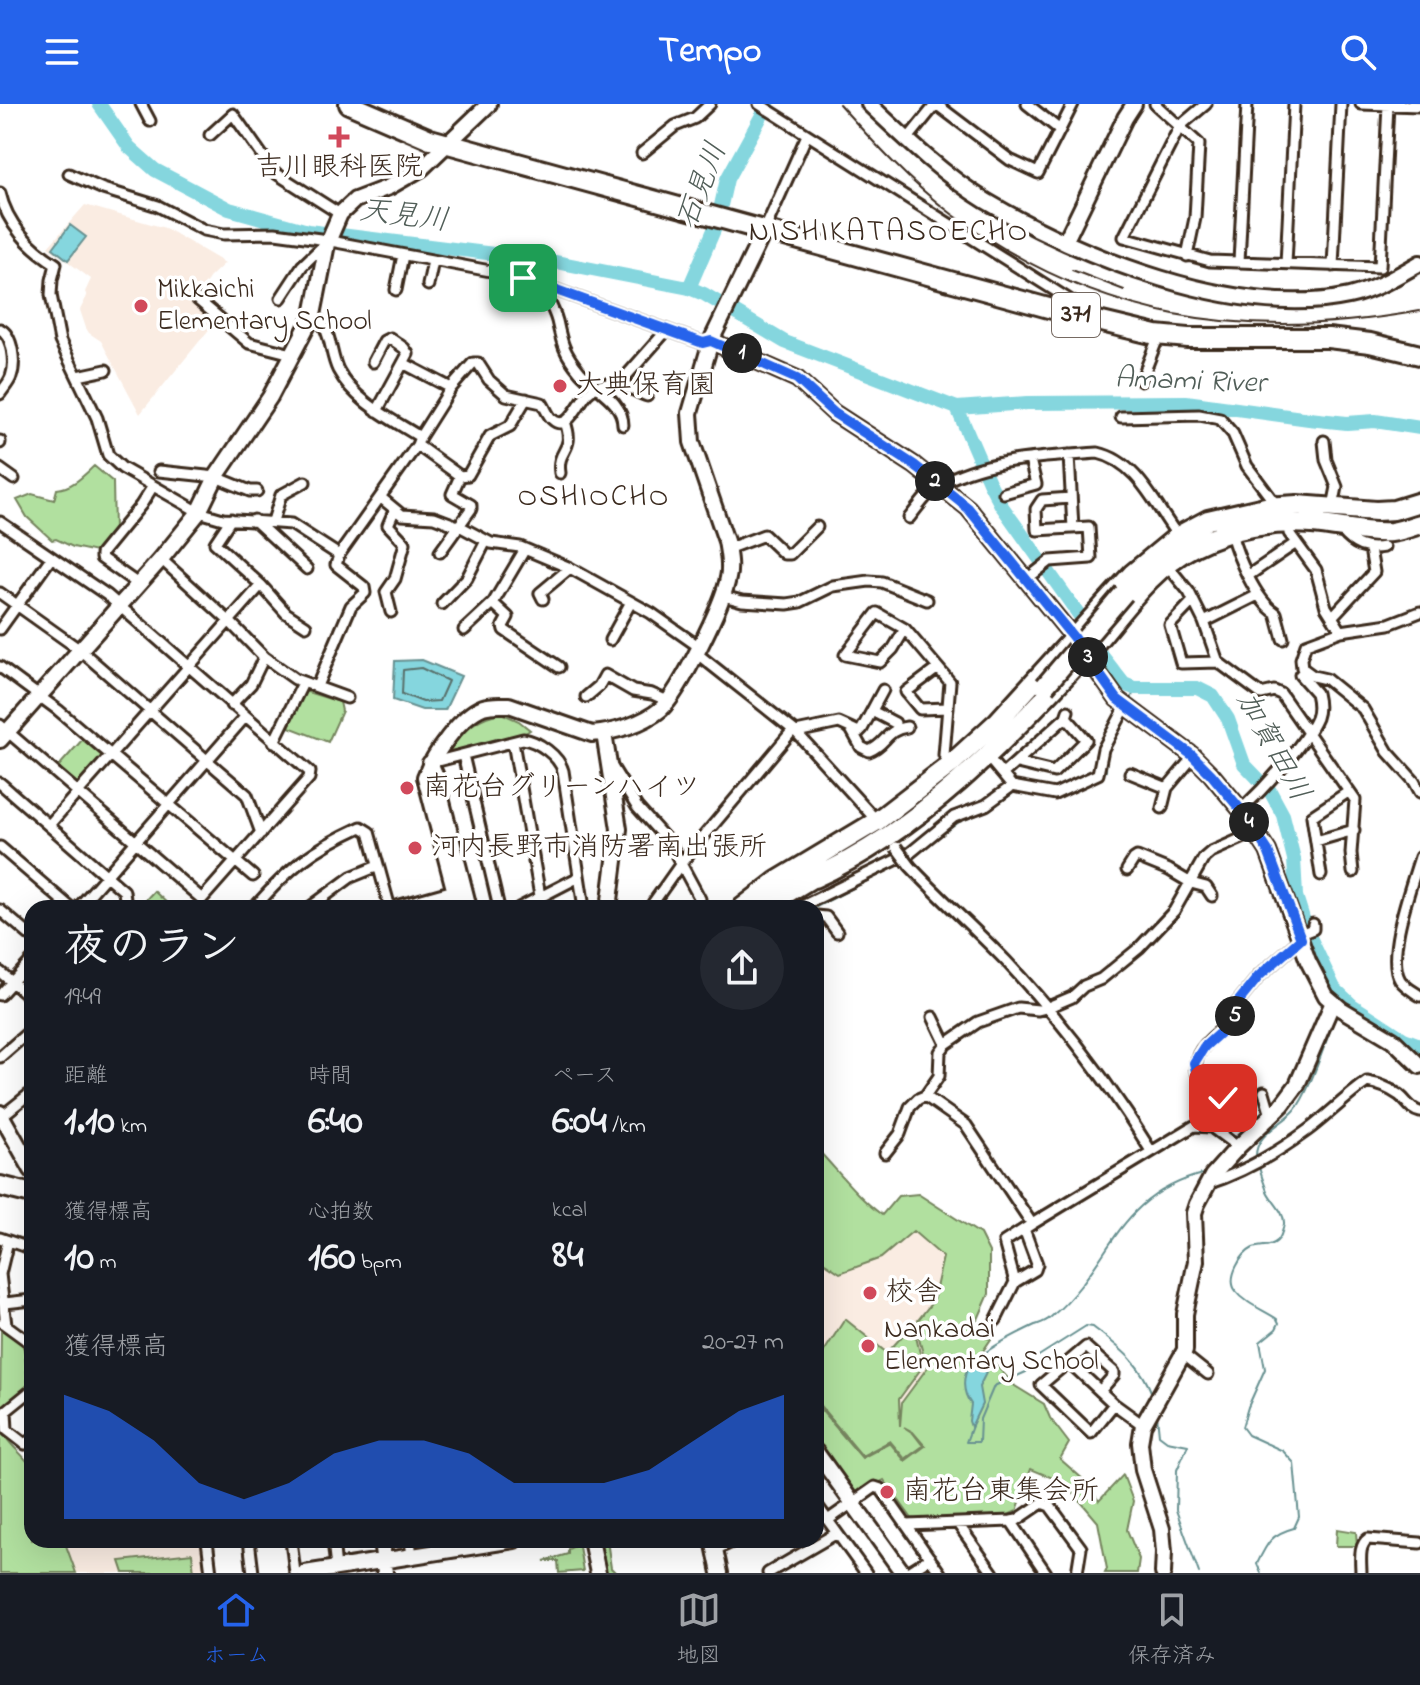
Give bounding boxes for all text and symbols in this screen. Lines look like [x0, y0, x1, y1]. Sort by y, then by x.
text: Tempo [659, 26, 762, 79]
icon: menu [40, 30, 84, 74]
icon: search [1336, 30, 1380, 74]
marker: 吉川眼科医院 [328, 126, 350, 148]
water label: 石見川 [666, 136, 740, 236]
place label: 吉川眼科医院 [255, 148, 423, 189]
water label: 天見川 [357, 190, 451, 244]
district label: NISHIKATASOECHO [749, 211, 1029, 255]
pin [489, 244, 557, 312]
icon: arrive [501, 256, 545, 300]
place label: Mikkaichi Elementary School [157, 270, 372, 343]
road number: 371 [1052, 293, 1100, 337]
marker: Mikkaichi Elementary School [132, 297, 150, 315]
pin: 1 [722, 333, 762, 373]
text: 1 [739, 337, 746, 369]
water label: Amami River [1114, 357, 1270, 407]
place label: 大典保育園 [576, 366, 716, 407]
marker: 大典保育園 [551, 377, 569, 395]
pin: 2 [915, 461, 955, 501]
text: 2 [930, 465, 940, 497]
district label: OSHIOCHO [518, 476, 670, 520]
pin: 3 [1068, 637, 1108, 677]
text: 3 [1083, 641, 1093, 673]
water label: 加賀田川 [1224, 684, 1320, 810]
place label: 南花台グリーンハイツ [423, 768, 700, 809]
marker: 南花台グリーンハイツ [398, 779, 416, 797]
pin: 4 [1229, 802, 1269, 842]
text: 4 [1244, 806, 1254, 838]
place label: 河内長野市消防署南出張所 [431, 828, 767, 869]
marker: 河内長野市消防署南出張所 [406, 839, 424, 857]
text: 夜のラン [64, 917, 240, 981]
button: share [700, 926, 784, 1010]
text: 19:49 [64, 979, 101, 1017]
pin: 5 [1215, 996, 1255, 1036]
text: 5 [1229, 1000, 1241, 1032]
text: 距離 [64, 1061, 108, 1093]
text: 時間 [308, 1061, 352, 1093]
text: ペース [552, 1061, 617, 1093]
pin [1189, 1064, 1257, 1132]
icon: check [1201, 1076, 1245, 1120]
text: 1.10 [64, 1093, 115, 1152]
text: 6:40 [308, 1093, 363, 1152]
text: 6:04 [552, 1093, 607, 1152]
text: km [115, 1111, 147, 1143]
text: /km [607, 1111, 646, 1143]
text: kcal [552, 1195, 587, 1227]
text: 獲得標高 [64, 1197, 152, 1229]
text: 心拍数 [308, 1197, 374, 1229]
text: 84 [552, 1227, 583, 1286]
text: 10 [64, 1229, 94, 1288]
text: 160 [308, 1229, 356, 1288]
text: m [94, 1247, 117, 1279]
text: bpm [356, 1247, 402, 1279]
place label: 校舎 [886, 1273, 942, 1314]
marker: 校舎 [861, 1284, 879, 1302]
place label: Nankadai Elementary School [884, 1310, 1099, 1383]
text: 20–27 m [702, 1324, 784, 1362]
text: 獲得標高 [64, 1329, 168, 1367]
marker: Nankadai Elementary School [859, 1337, 877, 1355]
place label: 南花台東集会所 [903, 1472, 1099, 1513]
marker: 南花台東集会所 [878, 1483, 896, 1501]
tab: ホーム [204, 1588, 269, 1673]
tab: 地図 [677, 1588, 721, 1673]
tab: 保存済み [1128, 1588, 1216, 1673]

